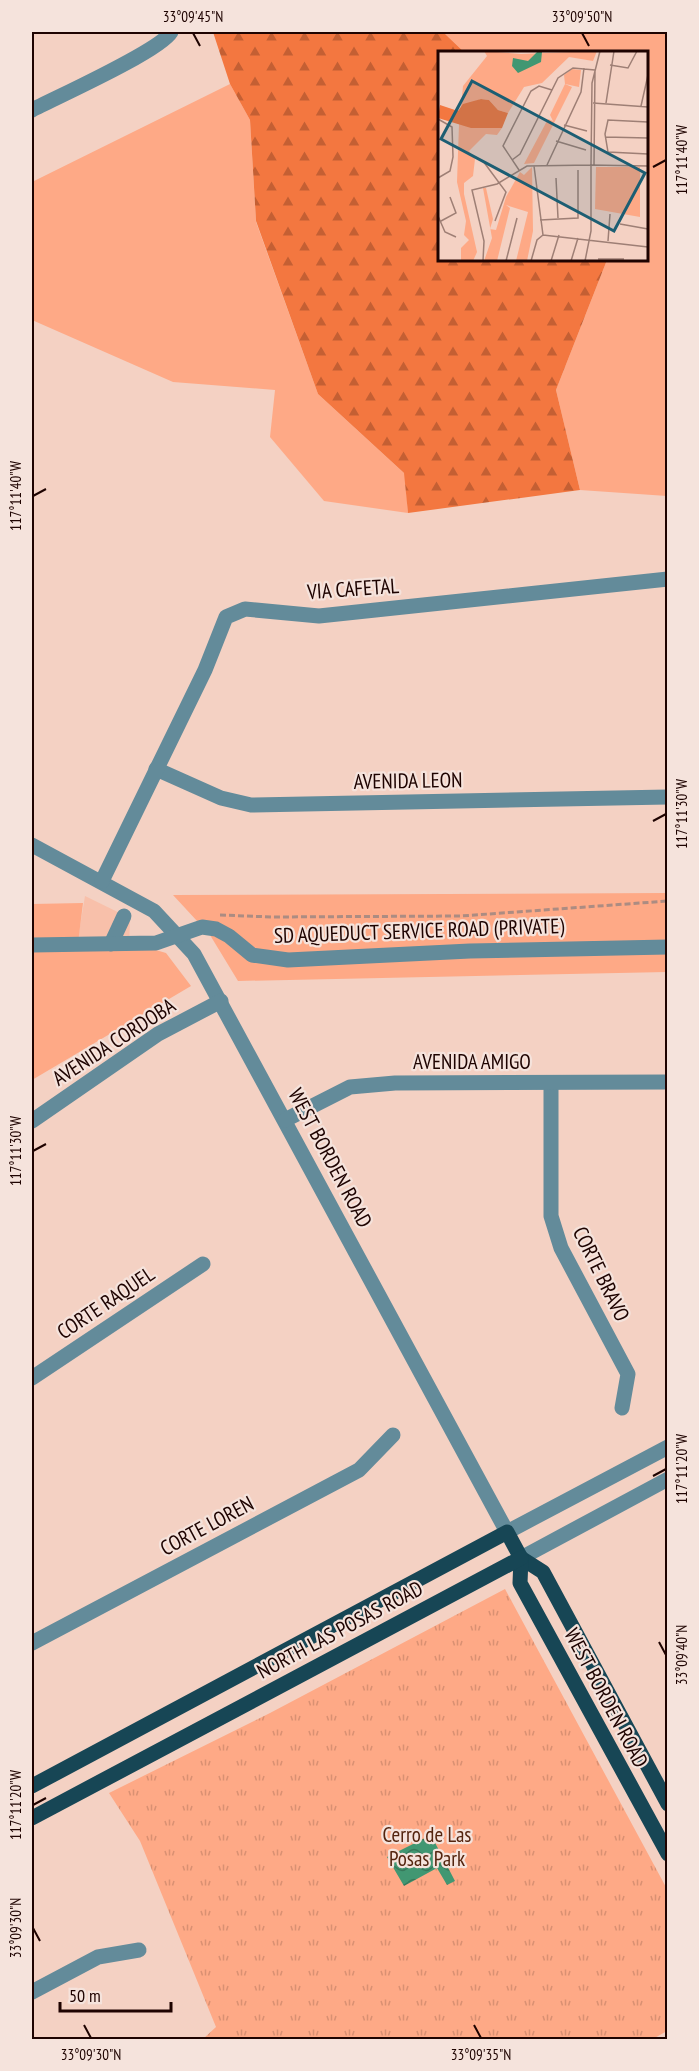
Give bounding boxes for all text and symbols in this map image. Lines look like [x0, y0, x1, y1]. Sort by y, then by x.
text: 33°09'45"N [163, 7, 223, 26]
text: 33°09'50"N [552, 7, 612, 26]
inset map [438, 51, 648, 261]
text: 117°11'40"W [672, 125, 691, 195]
text: 117°11'40"W [6, 461, 25, 531]
street label: VIA CAFETAL [305, 572, 400, 605]
street label: AVENIDA LEON [353, 766, 463, 795]
text: 117°11'30"W [672, 779, 691, 849]
street label: SD AQUEDUCT SERVICE ROAD (PRIVATE) [273, 912, 565, 949]
street label: AVENIDA CORDOBA [47, 992, 180, 1091]
street label: AVENIDA AMIGO [413, 1048, 531, 1075]
street label: WEST BORDEN ROAD [282, 1083, 379, 1232]
text: 117°11'30"W [6, 1116, 25, 1186]
street label: CORTE BRAVO [567, 1222, 636, 1326]
street label: CORTE RAQUEL [52, 1260, 160, 1345]
text: 117°11'20"W [672, 1434, 691, 1504]
street label: CORTE LOREN [155, 1490, 258, 1561]
street label: NORTH LAS POSAS ROAD [252, 1574, 427, 1685]
street label: WEST BORDEN ROAD [558, 1623, 655, 1772]
text: 33°09'40"N [672, 1625, 691, 1685]
text: 117°11'20"W [6, 1770, 25, 1840]
park label: Cerro de Las Posas Park [383, 1821, 471, 1872]
text: 33°09'30"N [6, 1898, 25, 1958]
scale bar [60, 1975, 171, 2013]
text: 50 m [69, 1984, 101, 2007]
text: 33°09'30"N [61, 2045, 121, 2064]
text: 33°09'35"N [451, 2045, 511, 2064]

